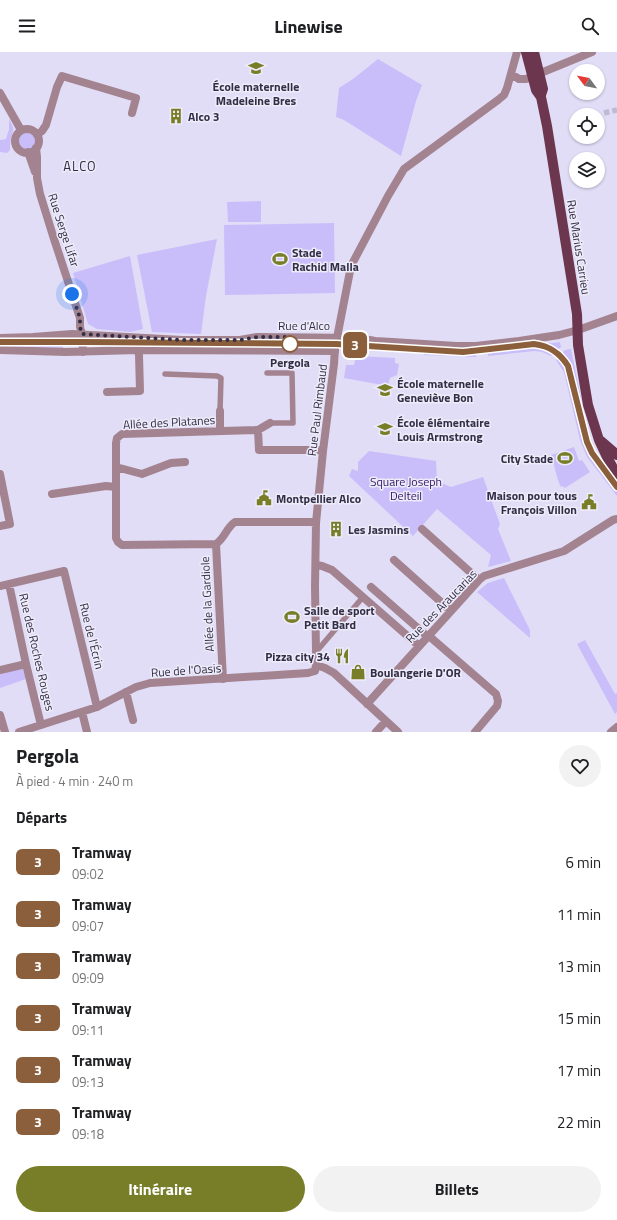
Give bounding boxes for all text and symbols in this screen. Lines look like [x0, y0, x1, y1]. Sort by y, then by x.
text: Linewise [274, 13, 343, 40]
icon: menu [16, 15, 38, 37]
icon: search [579, 15, 601, 37]
school or university icon: École maternelle Madeleine Bres [247, 59, 265, 77]
north arrow [569, 64, 605, 100]
map controls [569, 64, 605, 188]
place label: École maternelle Madeleine Bres [213, 77, 299, 110]
building icon: Alco 3 [167, 107, 185, 125]
place label: Alco 3 [188, 107, 220, 126]
button: locate [569, 108, 605, 144]
button: layers [569, 152, 605, 188]
district label: ALCO [63, 156, 97, 176]
street label: Rue Serge Lifar [43, 191, 85, 269]
street label: Rue Marius Carrieu [562, 198, 596, 296]
place label: Stade Rachid Malla [292, 243, 359, 276]
sports icon: Stade Rachid Malla [271, 250, 289, 268]
your location [62, 284, 82, 304]
street label: Rue d'Alco [278, 316, 330, 335]
line badge: 3 [342, 332, 368, 358]
text: 3 [351, 334, 359, 355]
marker: Pergola [281, 335, 299, 353]
place label: Pergola [270, 353, 310, 372]
street label: Rue Paul Rimbaud [302, 363, 332, 457]
place label: École maternelle Geneviève Bon [397, 374, 484, 407]
school or university icon: École maternelle Geneviève Bon [376, 381, 394, 399]
street label: Allée des Platanes [122, 410, 216, 434]
place label: École élémentaire Louis Armstrong [397, 413, 490, 446]
school or university icon: École élémentaire Louis Armstrong [376, 420, 394, 438]
place label: City Stade [501, 449, 553, 468]
sports icon: City Stade [556, 449, 574, 467]
park label: Square Joseph Delteil [370, 472, 442, 505]
place label: Maison pour tous François Villon [486, 486, 577, 519]
public building icon: Montpellier Alco [255, 489, 273, 507]
place label: Montpellier Alco [276, 489, 361, 508]
public building icon: Maison pour tous François Villon [580, 493, 598, 511]
building icon: Les Jasmins [327, 520, 345, 538]
place label: Les Jasmins [348, 520, 409, 539]
street label: Allée de la Gardiole [195, 556, 219, 652]
street label: Rue des Araucarias [401, 564, 482, 647]
street label: Rue des Roches Rouges [14, 591, 60, 713]
street label: Rue de l'Écrin [75, 601, 109, 671]
place label: Salle de sport Petit Bard [304, 601, 375, 634]
sports icon: Salle de sport Petit Bard [283, 608, 301, 626]
place label: Pizza city 34 [265, 647, 330, 666]
restaurant icon: Pizza city 34 [333, 647, 351, 665]
street label: Rue de l'Oasis [150, 658, 222, 682]
shop icon: Boulangerie D'OR [349, 663, 367, 681]
place label: Boulangerie D'OR [370, 663, 461, 682]
text: Pergola [16, 741, 79, 770]
button: heart [559, 745, 601, 787]
text: À pied · 4 min · 240 m [16, 771, 133, 791]
text: Départs [16, 806, 67, 829]
text: Tramway [72, 841, 132, 864]
text: 3 [34, 851, 42, 872]
text: 6 min [565, 851, 601, 874]
text: 09:02 [72, 864, 104, 884]
text: Tramway [72, 893, 132, 916]
text: 3 [34, 903, 42, 924]
text: 11 min [557, 903, 601, 926]
text: 09:07 [72, 916, 104, 936]
text: Tramway [72, 945, 132, 968]
text: 3 [34, 955, 42, 976]
text: 13 min [557, 955, 601, 978]
text: 09:09 [72, 968, 104, 988]
text: Tramway [72, 997, 132, 1020]
text: 3 [34, 1007, 42, 1028]
text: 15 min [557, 1007, 601, 1030]
text: 09:11 [72, 1020, 104, 1040]
text: Tramway [72, 1049, 132, 1072]
text: 3 [34, 1059, 42, 1080]
text: 17 min [557, 1059, 601, 1082]
text: 09:13 [72, 1072, 104, 1092]
text: Tramway [72, 1101, 132, 1124]
text: 3 [34, 1111, 42, 1132]
text: 22 min [557, 1111, 601, 1134]
text: 09:18 [72, 1124, 104, 1144]
button: Itinéraire [16, 1166, 305, 1212]
button: Billets [313, 1166, 601, 1212]

